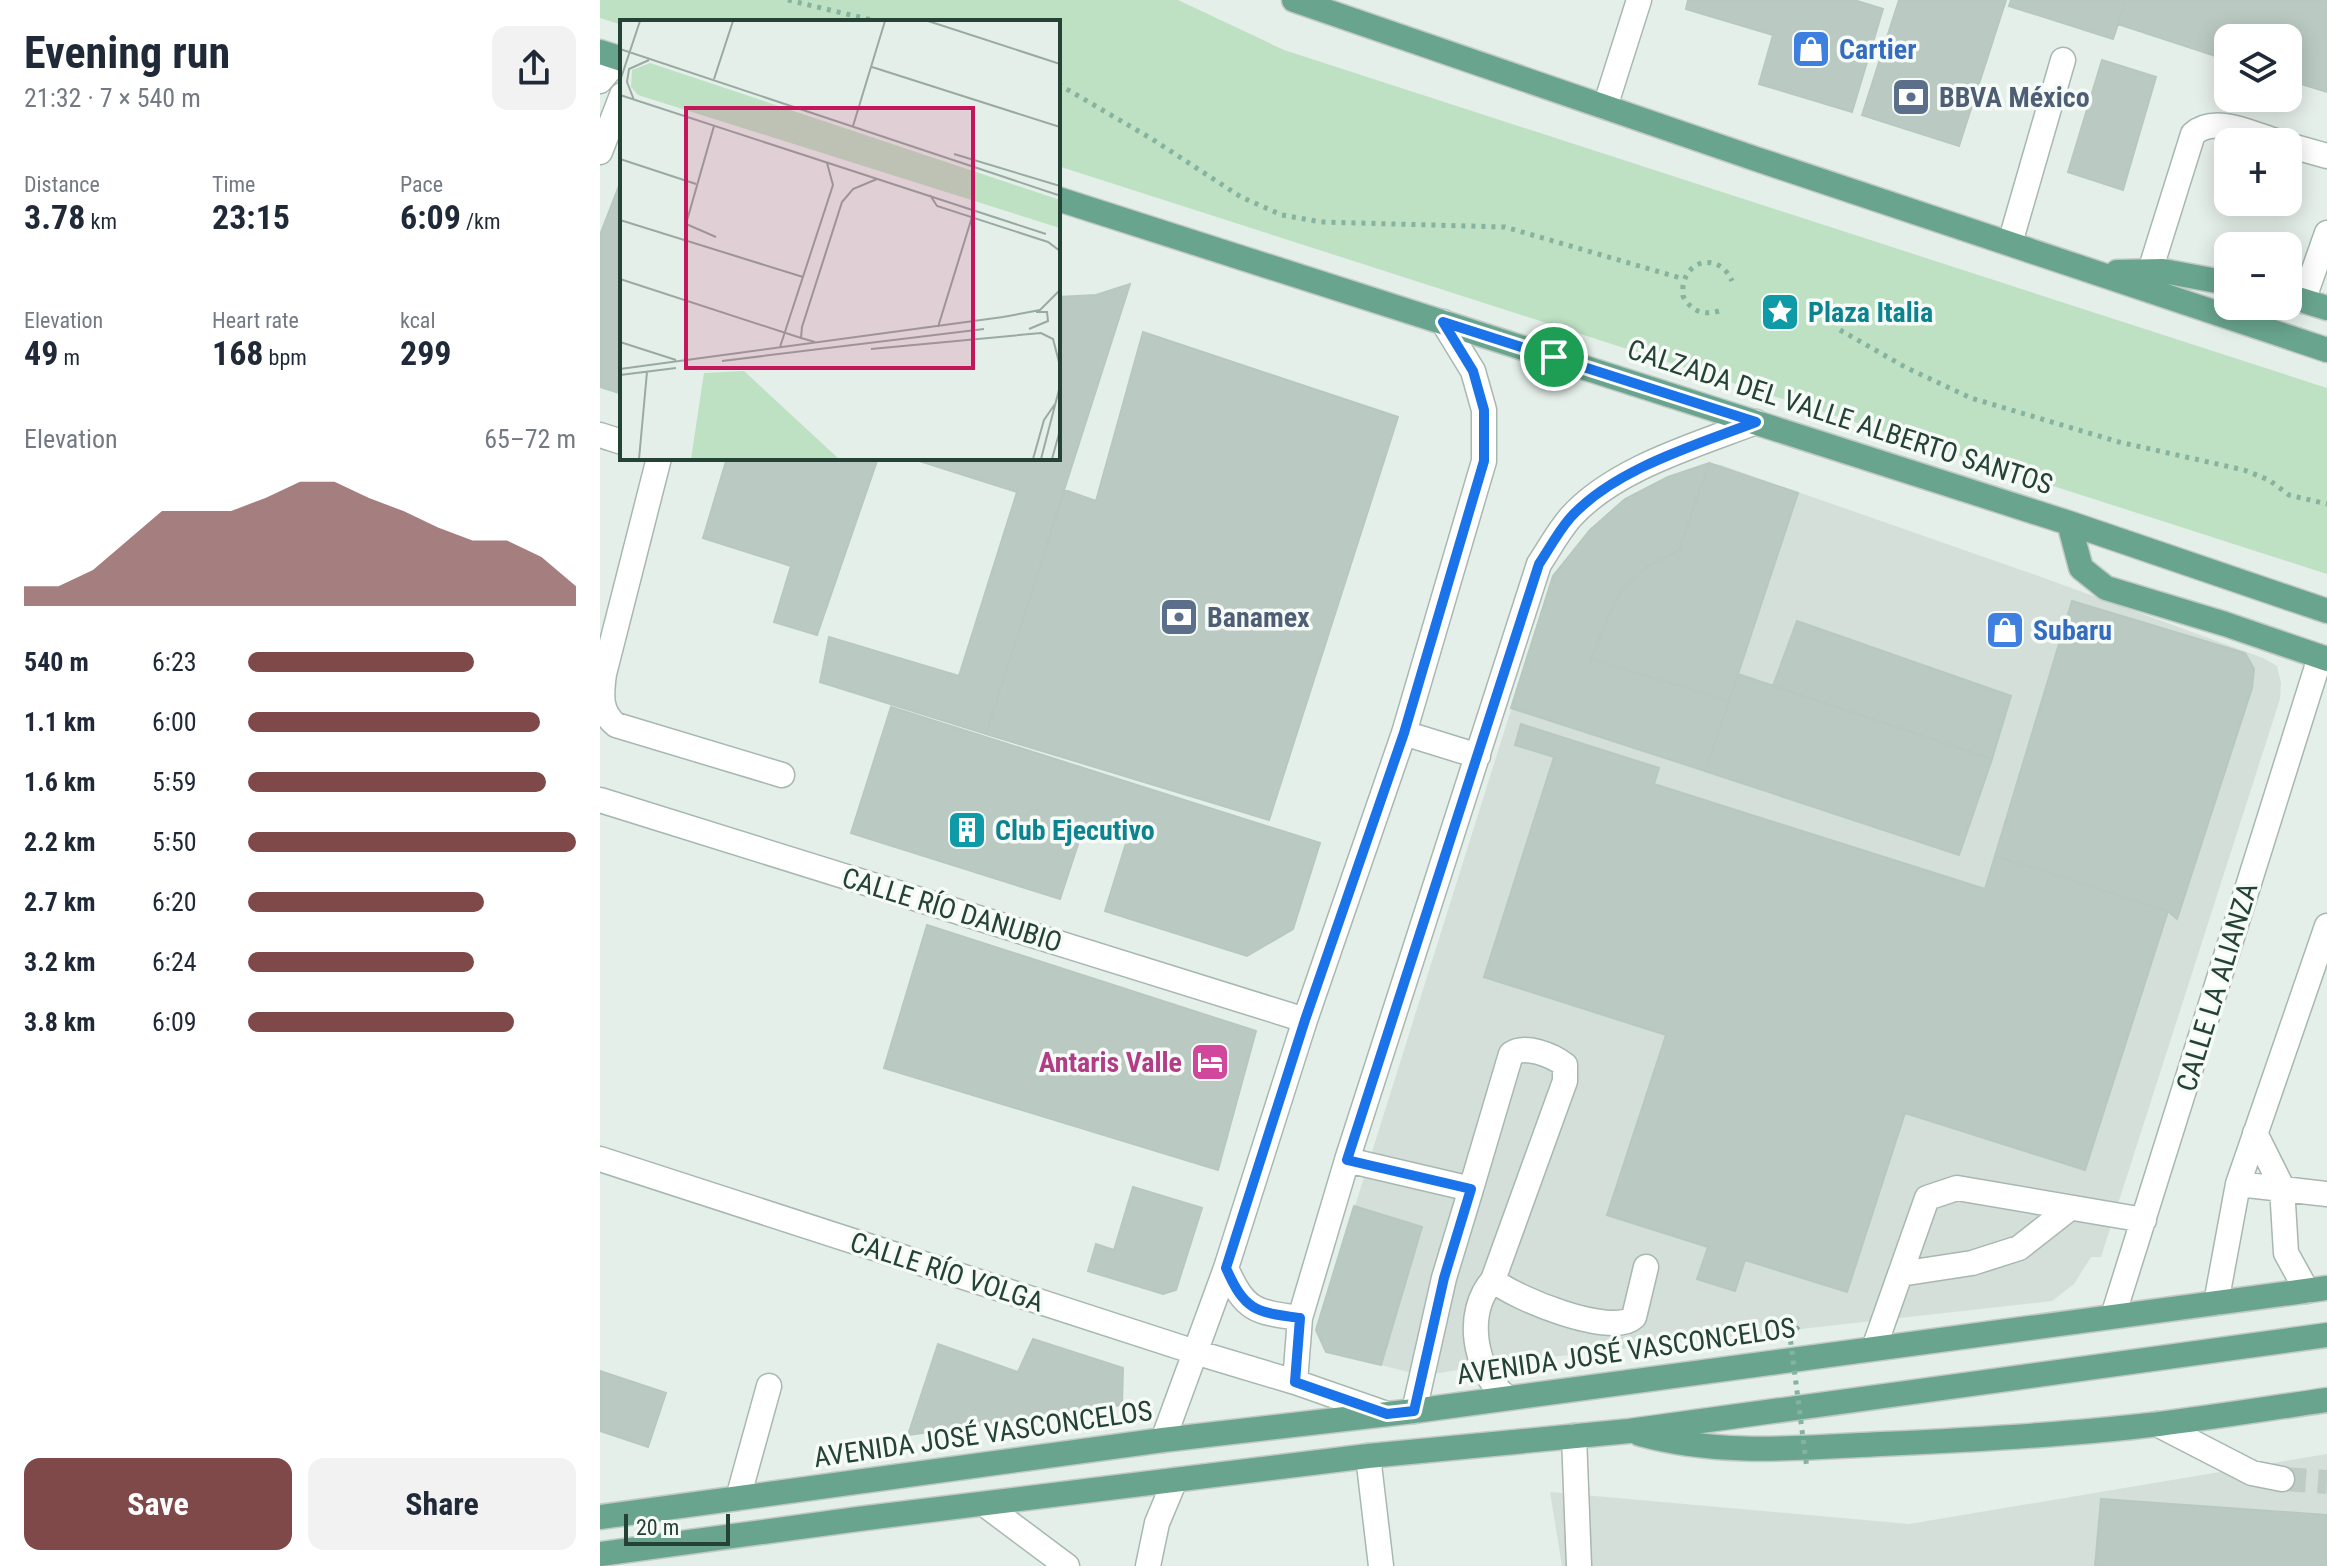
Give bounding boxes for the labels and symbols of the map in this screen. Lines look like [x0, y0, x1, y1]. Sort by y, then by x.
inset map [620, 20, 1060, 460]
shop icon: Cartier [1790, 28, 1832, 70]
place label: Cartier [1839, 33, 1916, 66]
bank icon: BBVA México [1890, 76, 1932, 118]
place label: BBVA México [1939, 81, 2090, 114]
place icon: Plaza Italia [1759, 291, 1801, 333]
place label: Plaza Italia [1808, 296, 1933, 329]
pin [1520, 323, 1588, 391]
street label: CALZADA DEL VALLE ALBERTO SANTOS [1623, 333, 2057, 501]
bank icon: Banamex [1158, 596, 1200, 638]
place label: Banamex [1207, 601, 1310, 634]
shop icon: Subaru [1984, 609, 2026, 651]
place label: Subaru [2033, 614, 2112, 647]
building icon: Club Ejecutivo [946, 809, 988, 851]
place label: Club Ejecutivo [995, 814, 1155, 847]
street label: CALLE RÍO DANUBIO [838, 861, 1066, 959]
street label: CALLE LA ALIANZA [2170, 879, 2264, 1095]
hotel icon: Antaris Valle [1189, 1041, 1231, 1083]
place label: Antaris Valle [1039, 1046, 1182, 1079]
street label: CALLE RÍO VOLGA [846, 1225, 1048, 1319]
street label: AVENIDA JOSÉ VASCONCELOS [1455, 1311, 1797, 1391]
street label: AVENIDA JOSÉ VASCONCELOS [812, 1394, 1154, 1474]
scale bar [624, 1510, 730, 1546]

